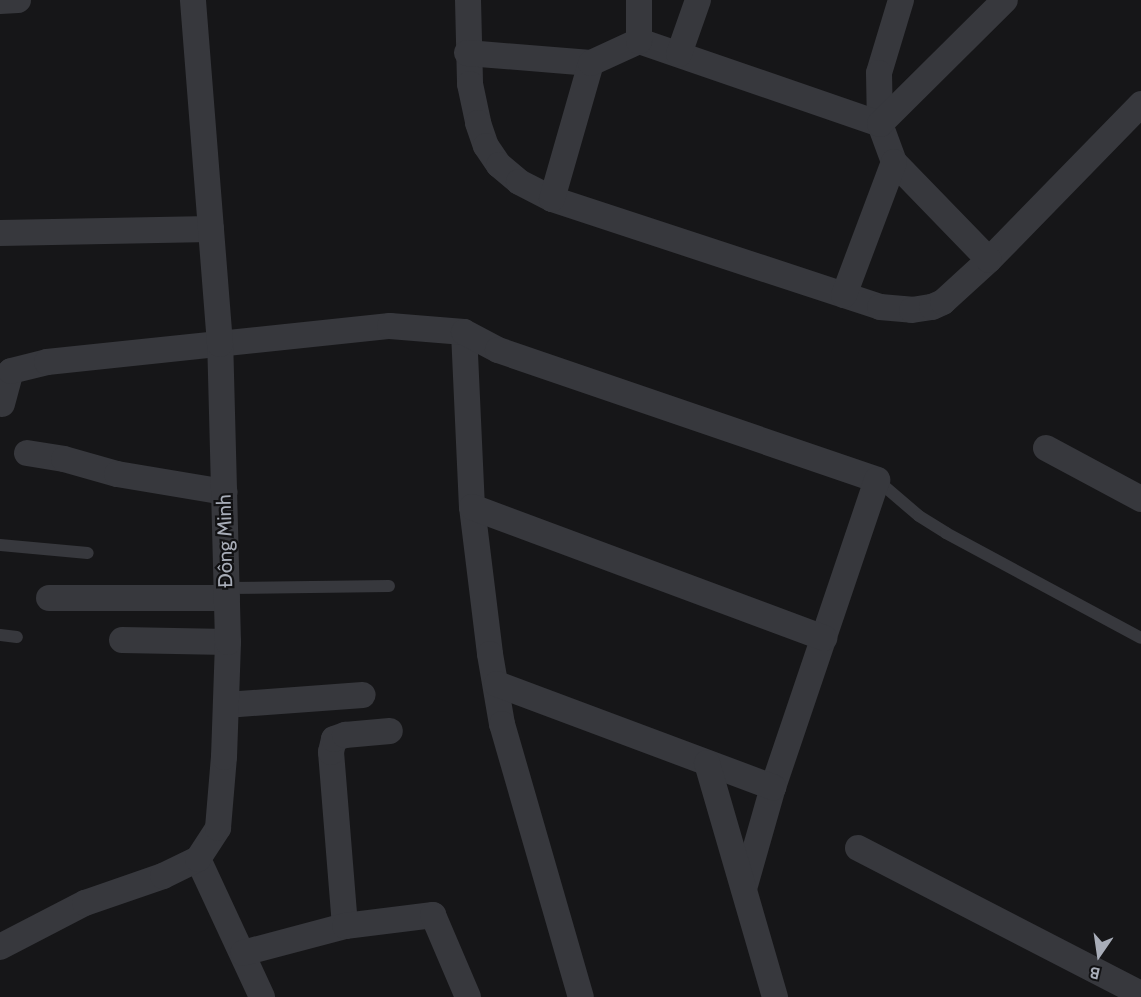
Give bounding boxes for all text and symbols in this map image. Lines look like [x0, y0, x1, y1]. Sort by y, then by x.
street label: Đông Minh [212, 494, 238, 588]
north arrow [1069, 925, 1129, 985]
text: B [1088, 963, 1102, 983]

